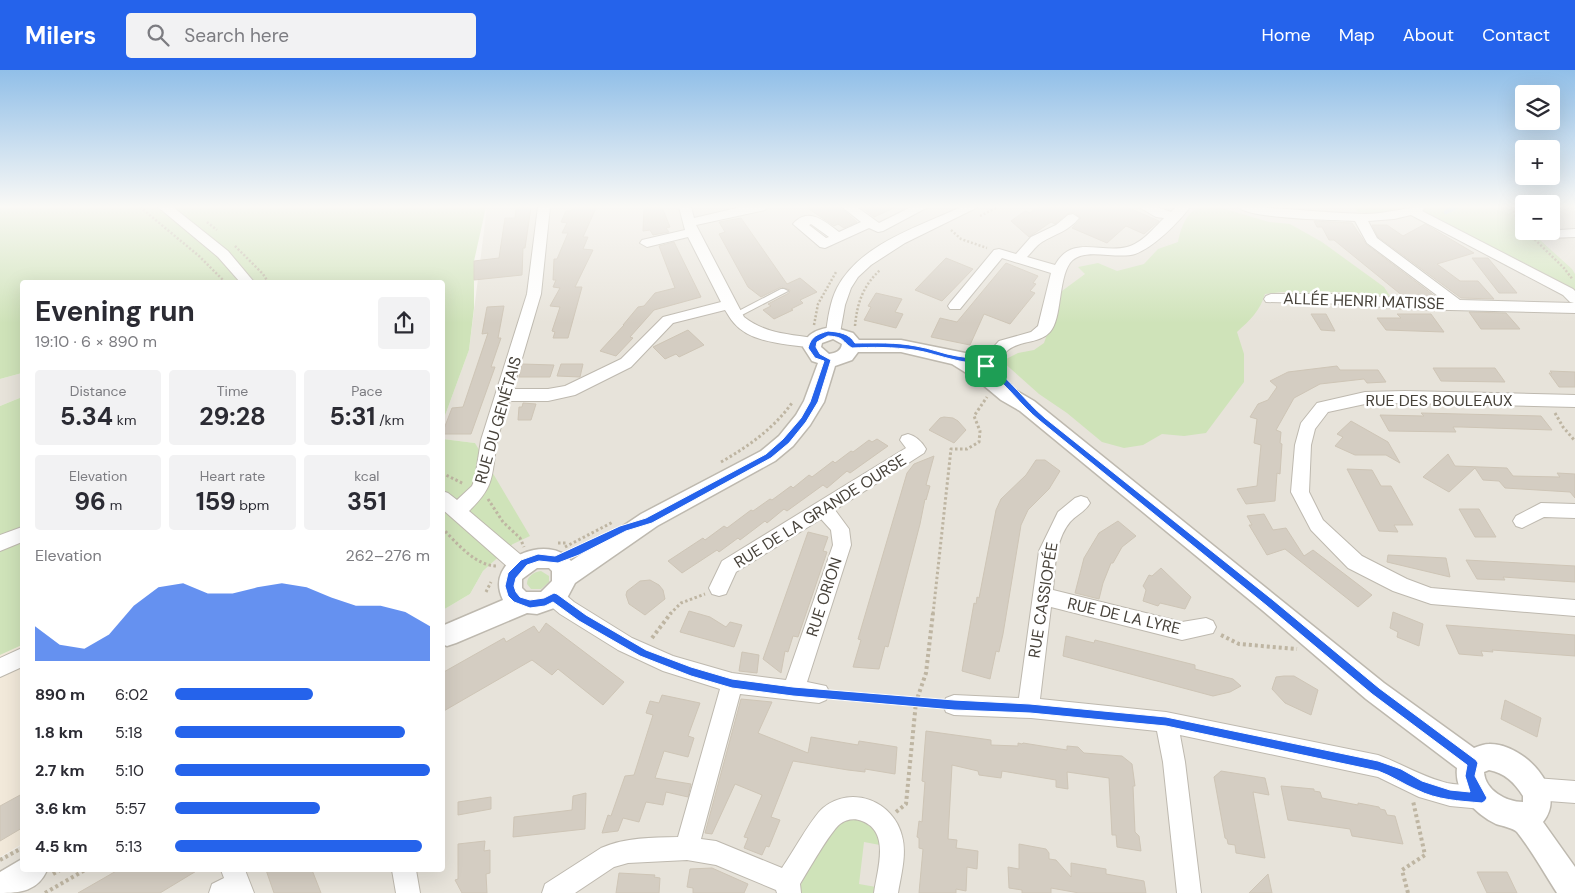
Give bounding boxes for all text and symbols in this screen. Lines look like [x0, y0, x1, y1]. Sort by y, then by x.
search box [126, 13, 476, 58]
text: Milers [25, 20, 96, 51]
icon: search [144, 21, 172, 49]
text: Search here [184, 23, 289, 48]
text: Home [1261, 23, 1311, 47]
text: Map [1339, 23, 1375, 47]
text: About [1403, 23, 1454, 47]
text: Contact [1482, 23, 1550, 47]
map controls [1515, 85, 1560, 240]
button: layers [1515, 85, 1560, 130]
button: + [1515, 140, 1560, 185]
button: − [1515, 195, 1560, 240]
street label: ALLÉE HENRI MATISSE [1283, 288, 1445, 314]
text: Evening run [35, 293, 195, 330]
button: share [378, 297, 430, 349]
text: 19:10 · 6 × 890 m [35, 331, 157, 352]
pin [965, 345, 1007, 387]
icon: arrive [972, 352, 1000, 380]
street label: RUE DU GENÉTAIS [470, 354, 526, 486]
text: Distance [70, 382, 127, 400]
text: Time [217, 382, 248, 400]
text: Pace [351, 382, 383, 400]
street label: RUE DES BOULEAUX [1365, 390, 1513, 411]
text: 5.34 [60, 400, 113, 433]
text: 29:28 [199, 400, 266, 433]
text: 5:31 [330, 400, 375, 433]
text: km [113, 411, 136, 429]
text: /km [375, 411, 404, 429]
street label: RUE DE LA GRANDE OURSE [730, 449, 910, 573]
text: Elevation [69, 467, 127, 485]
text: Heart rate [200, 467, 265, 485]
text: kcal [354, 467, 379, 485]
text: 96 [74, 485, 106, 518]
text: 159 [196, 485, 236, 518]
text: 351 [347, 485, 387, 518]
text: m [106, 496, 122, 514]
text: bpm [236, 496, 269, 514]
street label: RUE CASSIOPÉE [1023, 541, 1063, 659]
text: Elevation [35, 545, 102, 566]
text: 262–276 m [346, 545, 430, 566]
street label: RUE ORION [801, 555, 847, 639]
street label: RUE DE LA LYRE [1065, 593, 1183, 639]
text: 890 m [35, 684, 85, 705]
text: 6:02 [115, 684, 148, 705]
text: 1.8 km [35, 722, 83, 743]
text: 5:18 [115, 722, 143, 743]
text: 2.7 km [35, 760, 84, 781]
text: 5:10 [115, 760, 144, 781]
text: 3.6 km [35, 798, 86, 819]
text: 5:57 [115, 798, 146, 819]
text: 4.5 km [35, 836, 87, 857]
text: 5:13 [115, 836, 142, 857]

